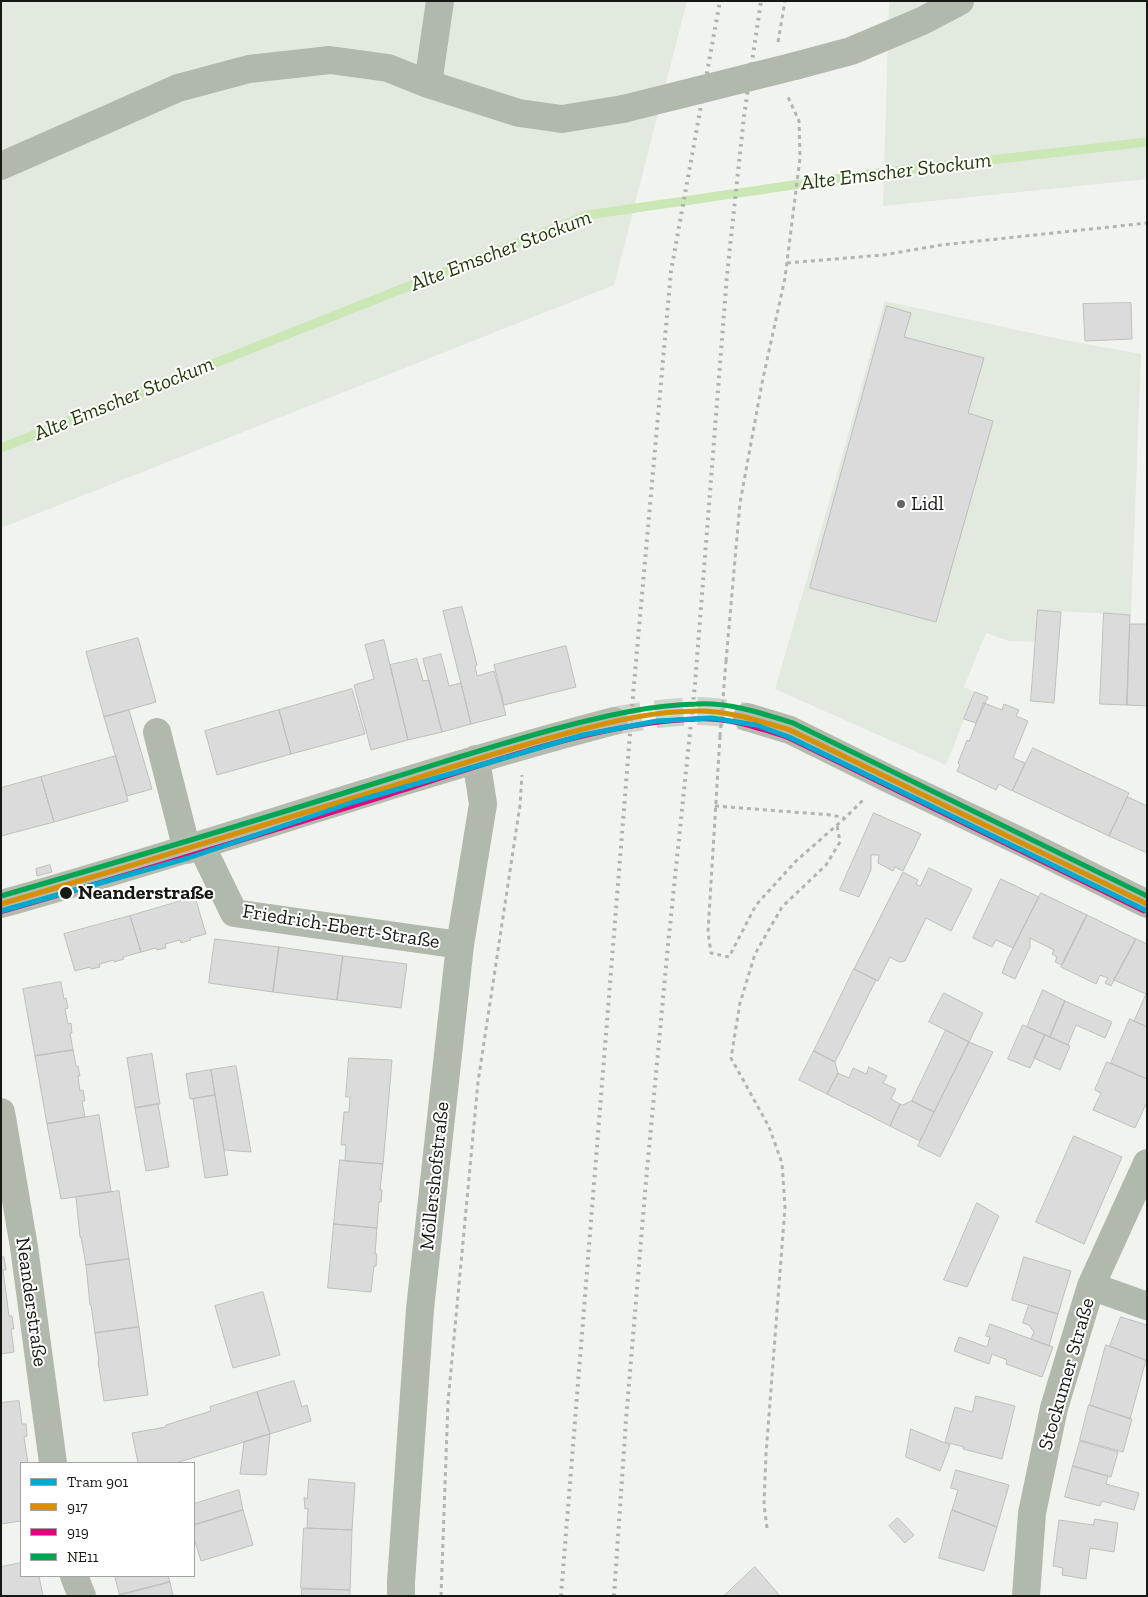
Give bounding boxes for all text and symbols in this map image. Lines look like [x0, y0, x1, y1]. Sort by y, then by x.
water label: Alte Emscher Stockum [799, 148, 993, 196]
water label: Alte Emscher Stockum [407, 205, 595, 297]
water label: Alte Emscher Stockum [30, 351, 218, 447]
place label: Lidl [911, 492, 944, 516]
marker: Lidl [895, 498, 907, 510]
place label: Neanderstraße [78, 881, 214, 905]
marker: Neanderstraße [58, 885, 74, 901]
street label: Friedrich-Ebert-Straße [241, 900, 441, 954]
street label: Möllershofstraße [415, 1101, 455, 1251]
street label: Neanderstraße [10, 1236, 52, 1368]
street label: Stockumer Straße [1034, 1295, 1100, 1453]
legend [20, 1462, 195, 1577]
text: Tram 901 [67, 1473, 128, 1491]
text: 917 [67, 1498, 88, 1516]
text: 919 [67, 1523, 89, 1541]
text: NE11 [67, 1548, 98, 1566]

